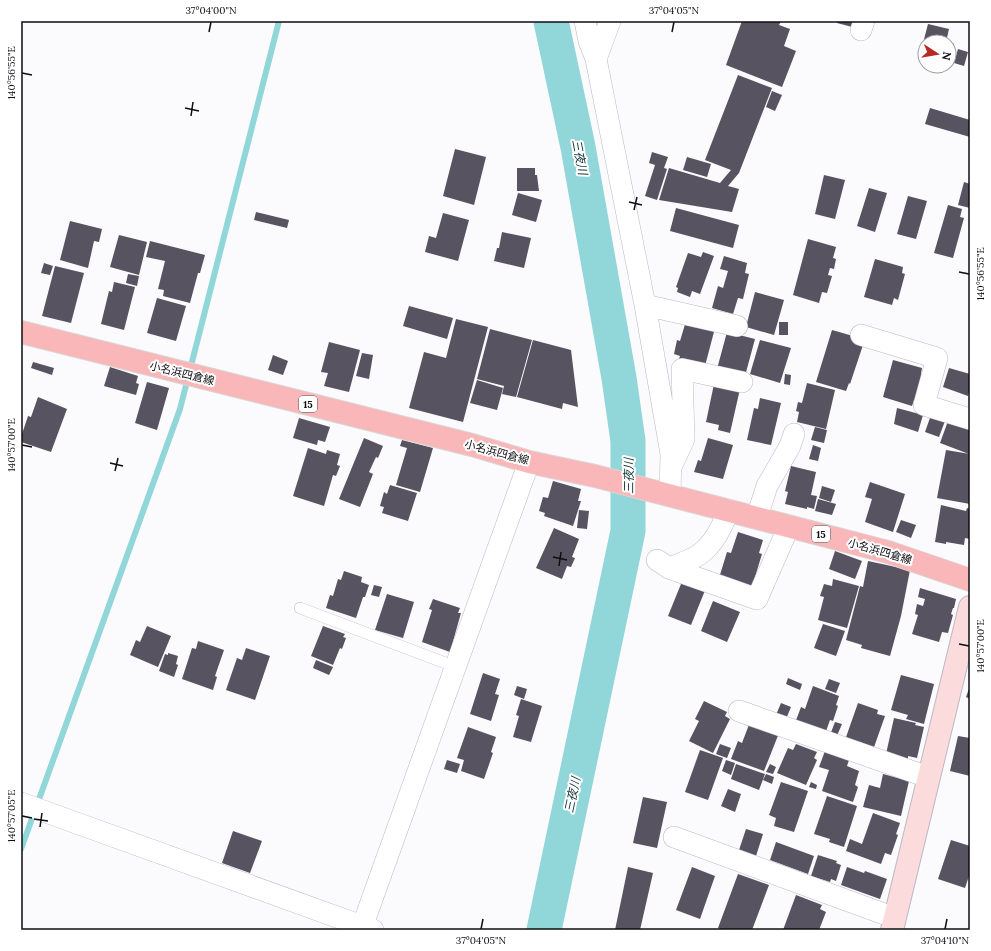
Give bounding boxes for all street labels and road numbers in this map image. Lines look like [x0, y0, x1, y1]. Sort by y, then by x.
street label: 小名浜四倉線 [148, 358, 216, 388]
road number: 15 [299, 396, 317, 412]
street label: 小名浜四倉線 [463, 437, 531, 467]
road number: 15 [812, 526, 830, 542]
street label: 小名浜四倉線 [846, 535, 914, 567]

